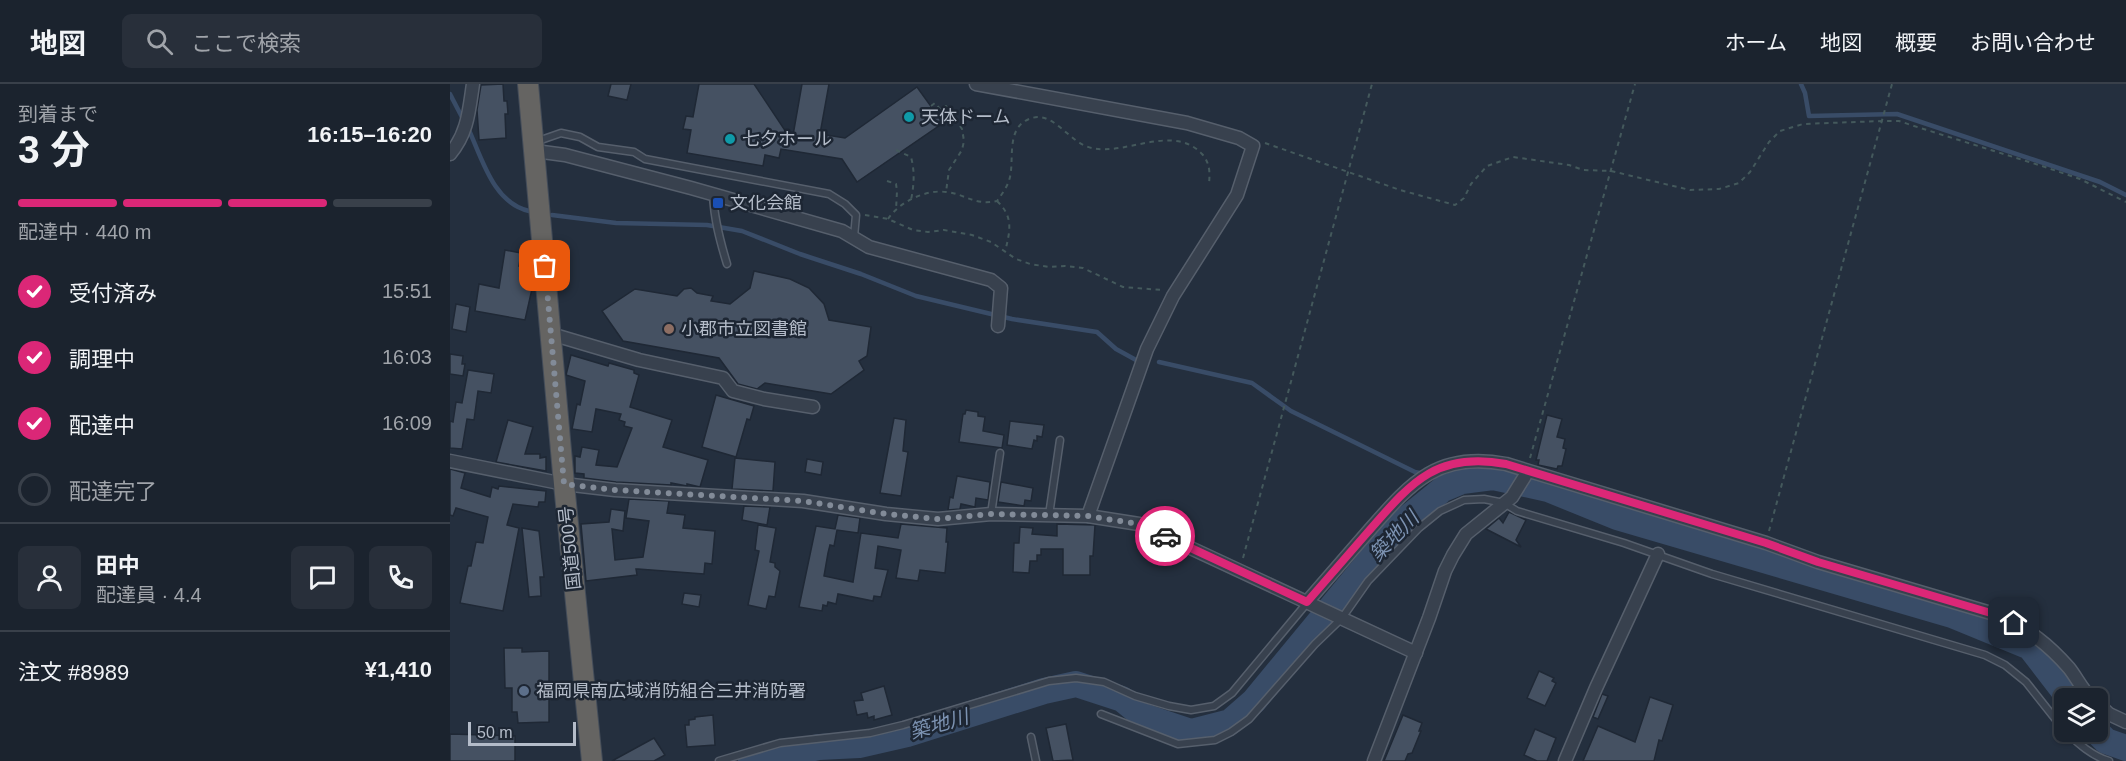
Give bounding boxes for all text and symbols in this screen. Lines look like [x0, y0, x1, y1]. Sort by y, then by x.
search box [122, 14, 542, 68]
icon: search [143, 25, 176, 58]
text: 地図 [30, 28, 86, 59]
text: ここで検索 [191, 31, 301, 56]
text: ホーム [1725, 31, 1787, 54]
text: 地図 [1820, 31, 1862, 54]
text: 概要 [1895, 31, 1937, 54]
text: お問い合わせ [1970, 31, 2096, 54]
text: 到着まで [18, 103, 98, 125]
place label: 天体ドーム [921, 107, 1010, 127]
marker: 天体ドーム [902, 110, 916, 124]
text: 16:15–16:20 [307, 122, 432, 147]
text: 3 分 [18, 128, 90, 171]
place label: 七夕ホール [742, 129, 832, 149]
marker: 七夕ホール [723, 132, 737, 146]
place label: 文化会館 [730, 193, 802, 213]
marker: 文化会館 [711, 196, 725, 210]
text: 配達中 · 440 m [18, 221, 151, 243]
pin [519, 240, 570, 291]
icon: bag [528, 249, 561, 282]
icon: check [18, 275, 51, 308]
text: 15:51 [382, 280, 432, 302]
text: 受付済み [69, 281, 157, 306]
place label: 小郡市立図書館 [681, 319, 807, 339]
marker: 小郡市立図書館 [662, 322, 676, 336]
icon: check [18, 341, 51, 374]
text: 16:03 [382, 346, 432, 368]
text: 調理中 [69, 347, 135, 372]
icon: check [18, 407, 51, 440]
text: 16:09 [382, 412, 432, 434]
text: 配達中 [69, 413, 135, 438]
text: 配達完了 [69, 479, 157, 504]
street label: 国道500号 [556, 505, 584, 591]
water label: 築地川 [1365, 505, 1424, 565]
courier [1135, 506, 1195, 566]
icon: car [1149, 520, 1182, 553]
button: person [18, 546, 81, 609]
button: chat [291, 546, 354, 609]
button: phone [369, 546, 432, 609]
text: 田中 [96, 553, 140, 578]
text: 配達員 · 4.4 [96, 584, 202, 606]
pin [1988, 597, 2039, 648]
icon: home [1997, 606, 2030, 639]
text: ¥1,410 [365, 657, 432, 682]
text: 注文 #8989 [18, 660, 129, 685]
place label: 福岡県南広域消防組合三井消防署 [536, 681, 806, 701]
marker: 福岡県南広域消防組合三井消防署 [517, 684, 531, 698]
map controls [2054, 688, 2108, 742]
button: layers [2054, 688, 2108, 742]
water label: 築地川 [907, 705, 973, 743]
scale bar [468, 719, 576, 746]
text: 50 m [477, 724, 513, 741]

